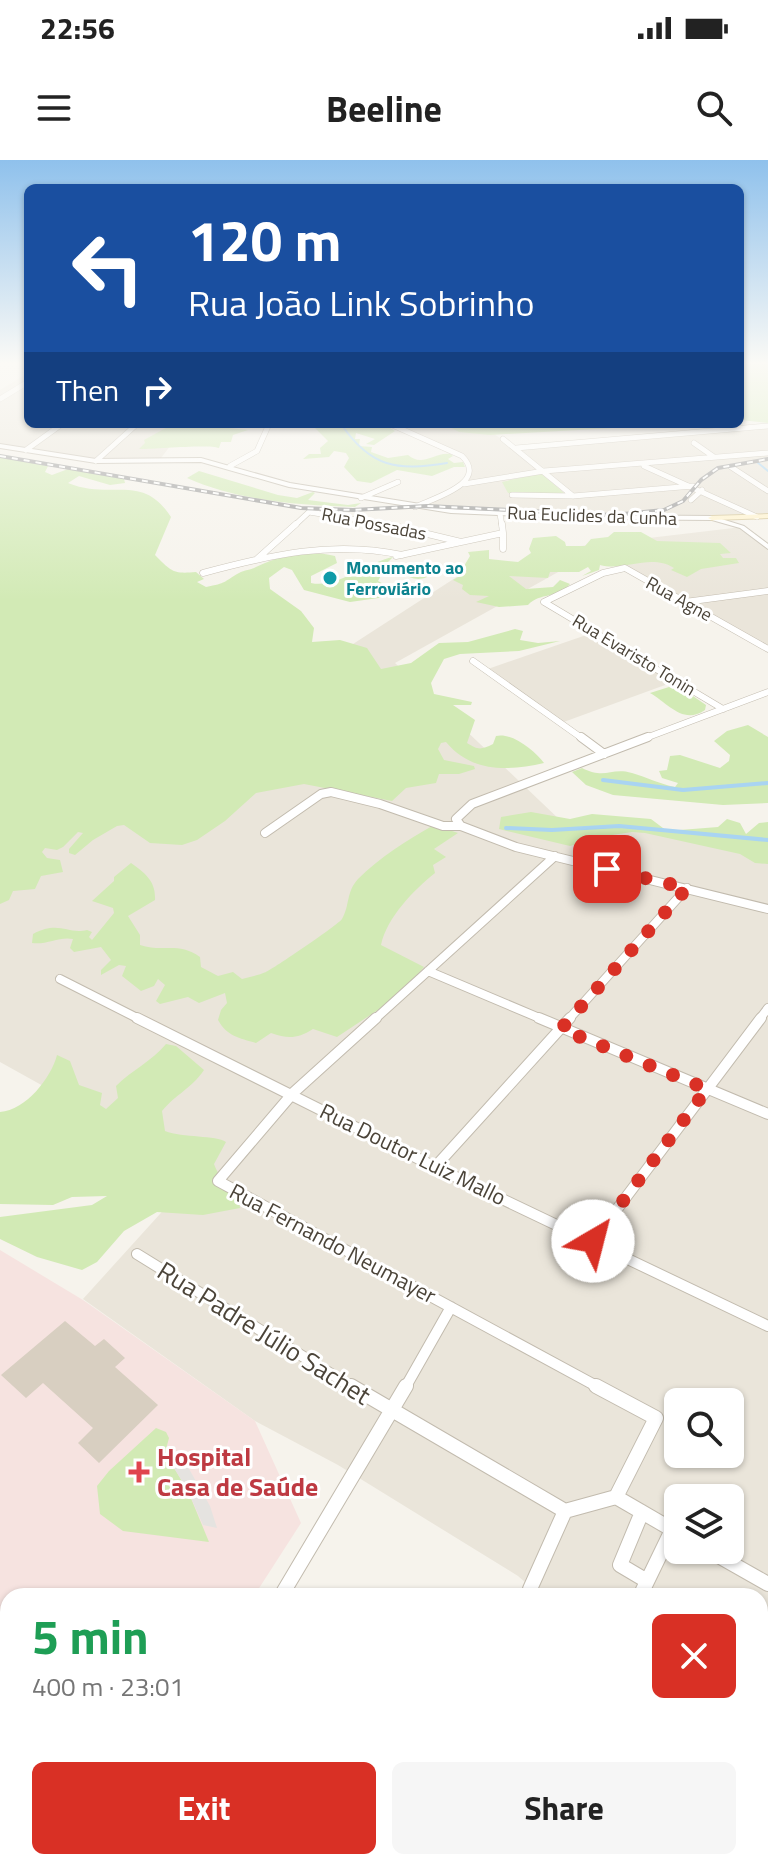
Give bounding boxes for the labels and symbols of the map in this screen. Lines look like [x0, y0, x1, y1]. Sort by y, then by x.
street label: Rua Euclides da Cunha [507, 499, 677, 532]
street label: Rua Possadas [319, 500, 429, 547]
place label: Monumento ao Ferroviário [346, 554, 464, 602]
marker: Monumento ao Ferroviário [321, 569, 339, 587]
street label: Rua Agne [641, 569, 717, 628]
street label: Rua Evaristo Tonin [567, 607, 701, 702]
pin [573, 835, 641, 903]
street label: Rua Doutor Luiz Mallo [314, 1094, 512, 1214]
street label: Rua Fernando Neumayer [224, 1174, 443, 1312]
position arrow [551, 1199, 635, 1283]
street label: Rua Padre Júlio Sachet [150, 1251, 379, 1414]
place label: Hospital Casa de Saúde [157, 1437, 318, 1506]
marker: Hospital Casa de Saúde [128, 1461, 150, 1483]

